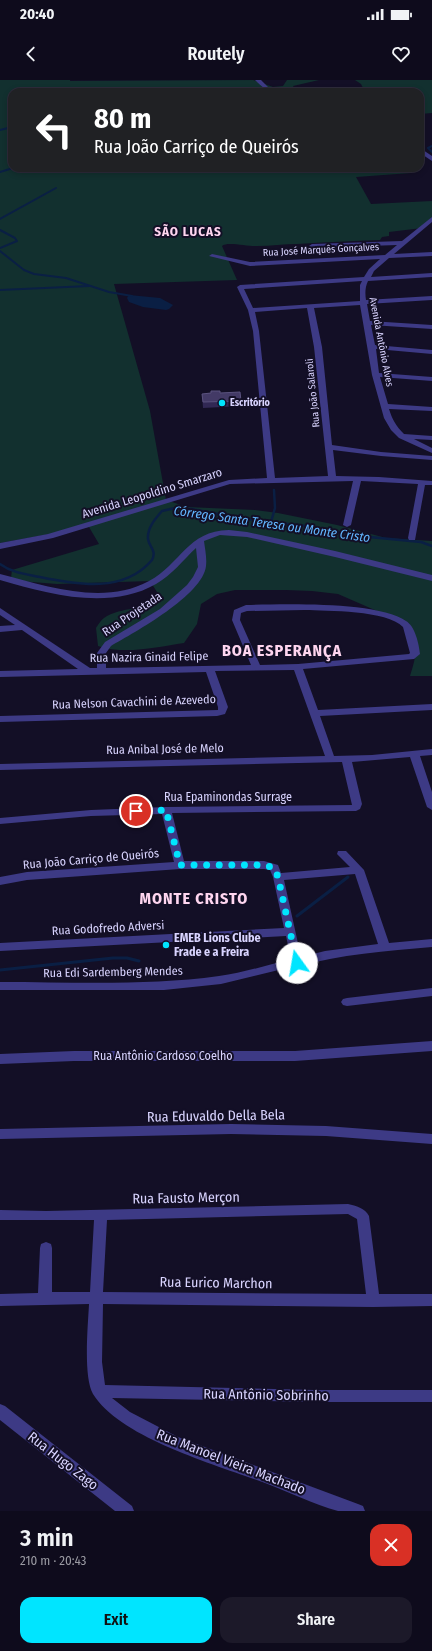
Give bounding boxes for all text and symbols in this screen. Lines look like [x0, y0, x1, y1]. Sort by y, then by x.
text: 20:40 [20, 5, 54, 23]
icon: back [20, 43, 42, 65]
text: Routely [188, 43, 244, 65]
icon: heart [390, 43, 412, 65]
text: 80 m [94, 102, 151, 135]
icon: left [28, 104, 80, 156]
text: Rua João Carriço de Queirós [94, 136, 299, 158]
district label: SÃO LUCAS [154, 223, 222, 239]
street label: Rua José Marquês Gonçalves [263, 241, 379, 259]
street label: Avenida Antônio Alves [366, 296, 396, 388]
street label: Rua João Salaroli [303, 358, 323, 428]
place label: Escritório [230, 396, 271, 409]
marker: Escritório [217, 398, 227, 408]
street label: Avenida Leopoldino Smarzaro [80, 465, 224, 521]
water label: Córrego Santa Teresa ou Monte Cristo [173, 503, 371, 545]
street label: Rua Projetada [100, 589, 164, 639]
district label: BOA ESPERANÇA [222, 641, 342, 662]
street label: Rua Nazira Ginaid Felipe [90, 649, 208, 665]
street label: Rua Nelson Cavachini de Azevedo [52, 692, 216, 712]
street label: Rua Anibal José de Melo [106, 741, 224, 757]
street label: Rua Epaminondas Surrage [164, 790, 292, 804]
pin [119, 794, 153, 828]
icon: arrive [125, 800, 147, 822]
street label: Rua João Carriço de Queirós [22, 846, 160, 872]
district label: MONTE CRISTO [140, 889, 248, 908]
street label: Rua Godofredo Adversi [51, 918, 165, 938]
place label: EMEB Lions Clube Frade e a Freira [174, 931, 261, 959]
marker: EMEB Lions Clube Frade e a Freira [161, 940, 171, 950]
position arrow [276, 942, 318, 984]
street label: Rua Edi Sardemberg Mendes [43, 964, 183, 980]
street label: Rua Antônio Cardoso Coelho [93, 1049, 233, 1063]
street label: Rua Eduvaldo Della Bela [147, 1106, 285, 1126]
street label: Rua Fausto Merçon [132, 1189, 240, 1207]
street label: Rua Eurico Marchon [159, 1274, 273, 1292]
street label: Rua Antônio Sobrinho [203, 1385, 329, 1405]
street label: Rua Manoel Vieira Machado [154, 1426, 308, 1498]
street label: Rua Hugo Zago [24, 1428, 102, 1494]
text: 3 min [20, 1524, 74, 1552]
button: close [370, 1524, 412, 1566]
text: 210 m · 20:43 [20, 1553, 86, 1568]
button: Exit [20, 1597, 212, 1643]
button: Share [220, 1597, 412, 1643]

